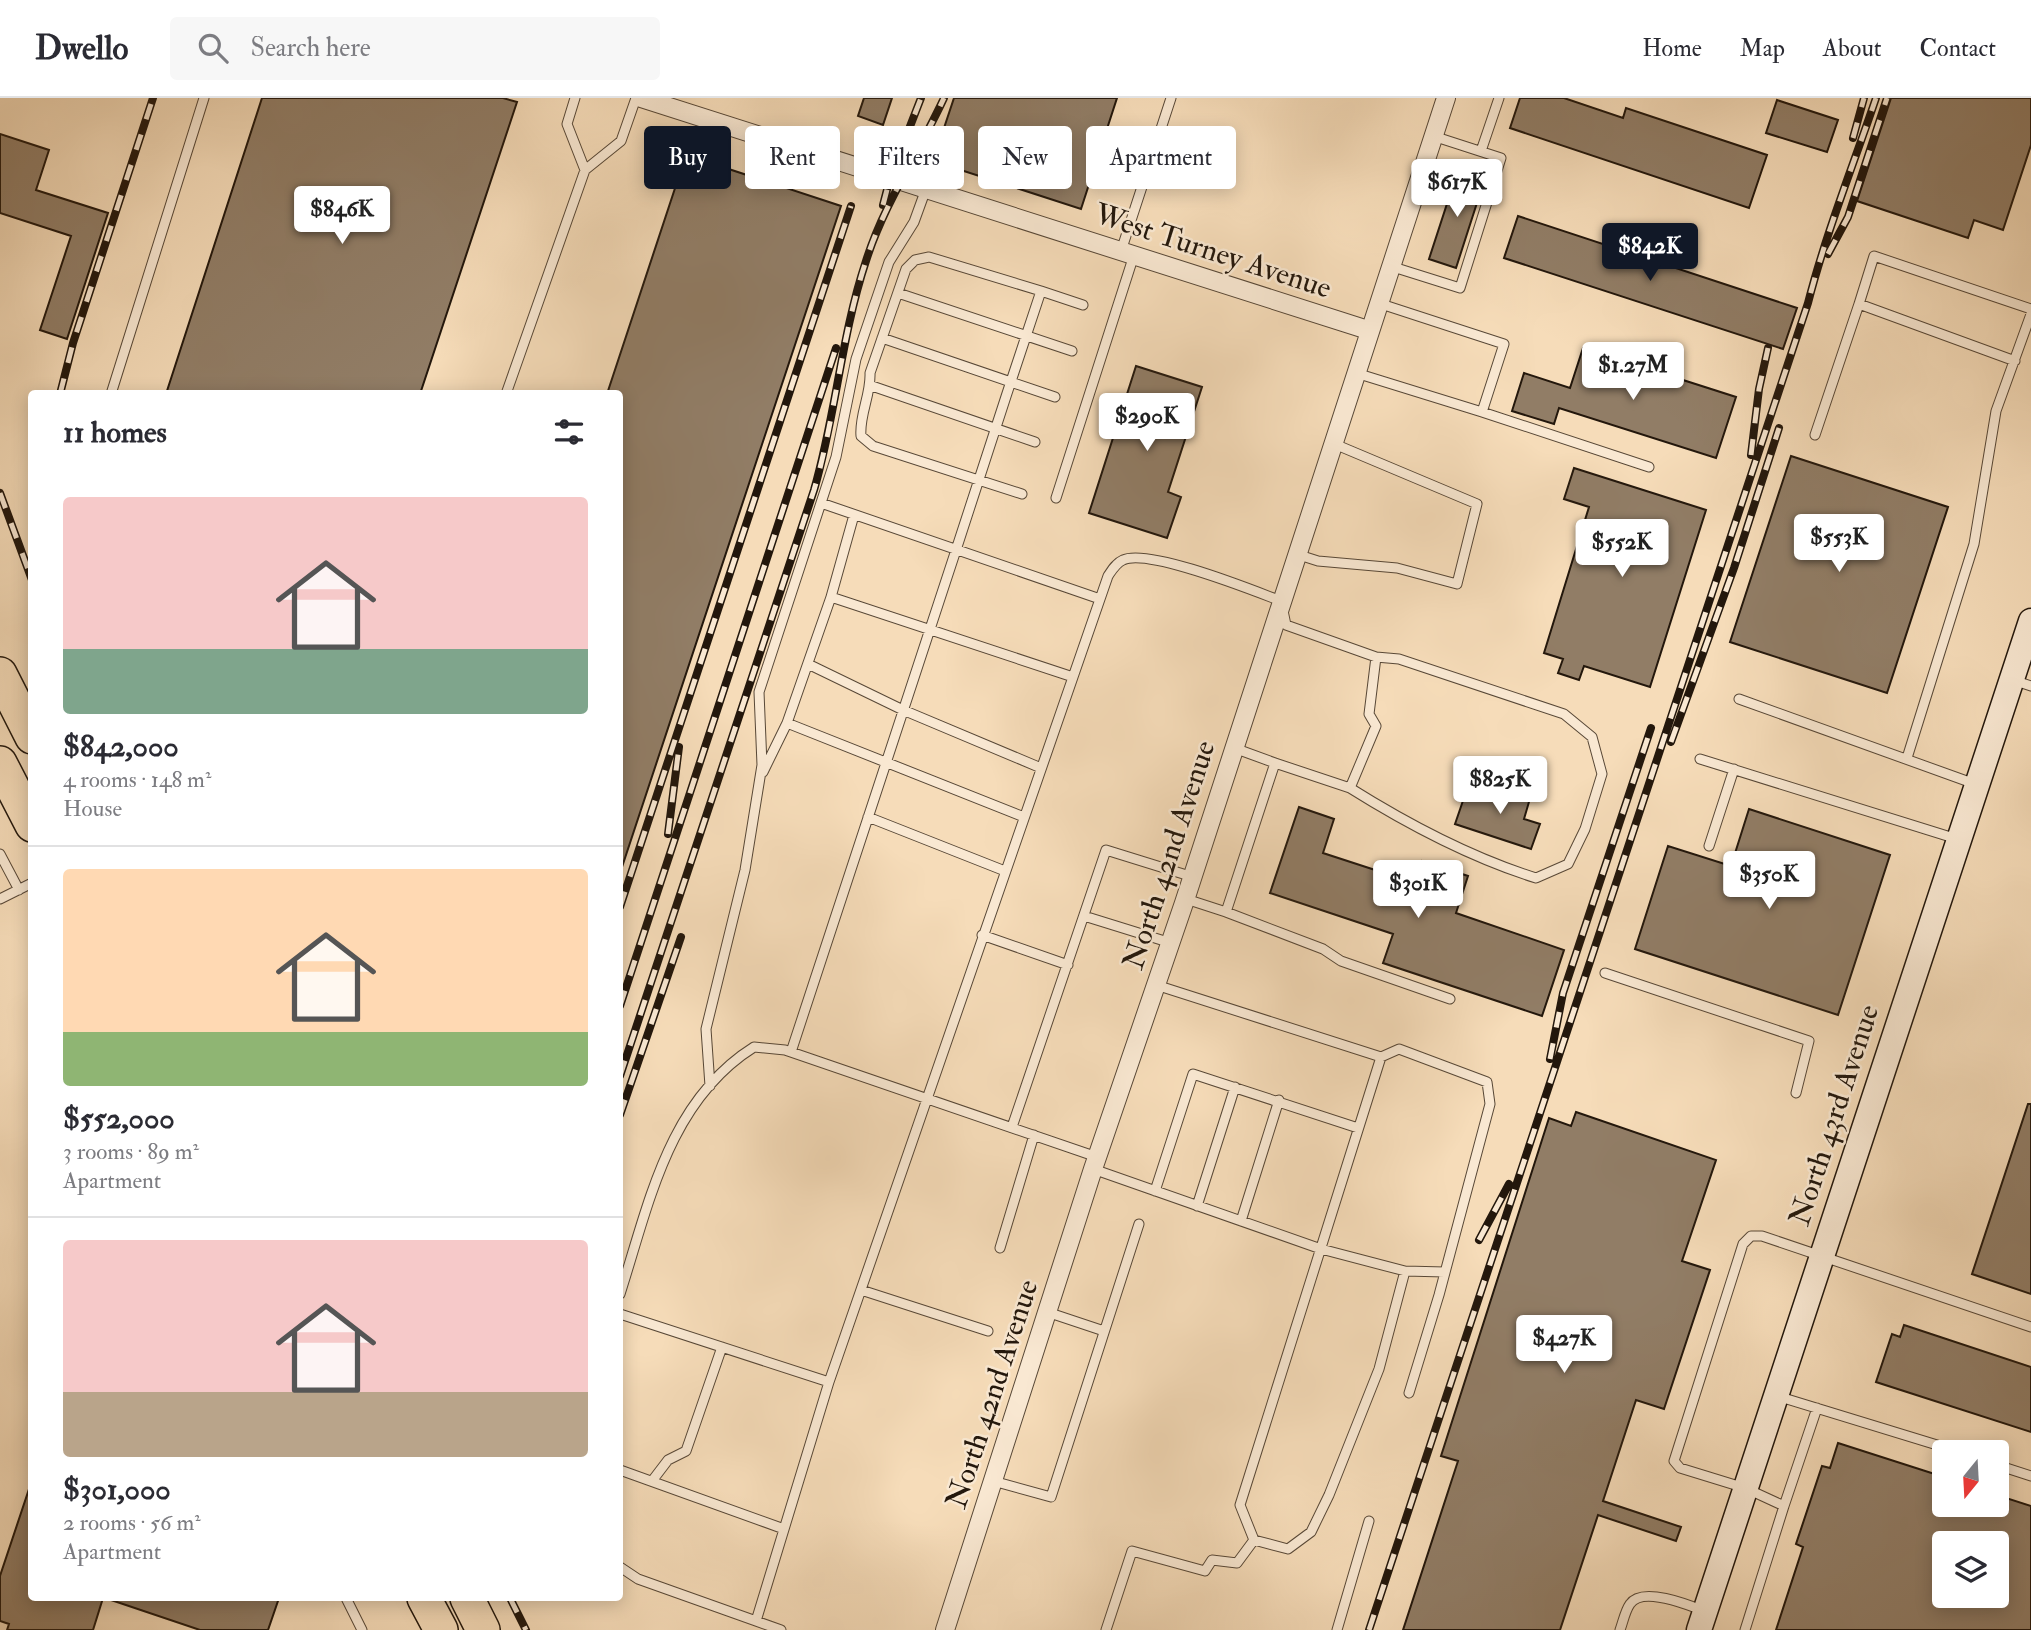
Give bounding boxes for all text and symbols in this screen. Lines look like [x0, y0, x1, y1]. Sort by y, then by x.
search box [170, 17, 660, 80]
text: Dwello [35, 28, 128, 69]
icon: search [194, 29, 232, 67]
text: Search here [250, 32, 371, 64]
text: Home [1642, 33, 1702, 64]
text: Map [1740, 33, 1785, 64]
text: About [1823, 33, 1882, 64]
text: Contact [1920, 33, 1996, 64]
chip: Buy [644, 126, 731, 189]
chip: Rent [745, 126, 840, 189]
chip: Filters [854, 126, 964, 189]
chip: New [978, 126, 1072, 189]
chip: Apartment [1086, 126, 1236, 189]
pin: $617K [1408, 159, 1506, 219]
text: $617K [1427, 167, 1487, 196]
pin: $846K [293, 186, 391, 246]
text: $846K [310, 194, 374, 223]
street label: West Turney Avenue [1089, 195, 1336, 307]
pin: $842K [1601, 223, 1699, 283]
text: $842K [1618, 231, 1682, 260]
pin: $1.27M [1576, 342, 1690, 402]
text: $1.27M [1598, 350, 1668, 379]
pin: $290K [1098, 394, 1196, 453]
text: $290K [1115, 401, 1179, 430]
icon: filters [550, 413, 588, 451]
text: 11 homes [63, 414, 167, 451]
pin: $553K [1790, 514, 1888, 574]
pin: $552K [1573, 519, 1671, 579]
text: $553K [1810, 522, 1868, 551]
text: $552K [1592, 527, 1652, 556]
icon: home [263, 542, 389, 668]
text: $842,000 [63, 728, 179, 765]
street label: North 42nd Avenue [1115, 736, 1223, 974]
pin: $825K [1451, 756, 1549, 816]
text: $825K [1469, 764, 1531, 793]
text: 4 rooms · 148 m² [63, 765, 211, 794]
text: House [63, 794, 122, 823]
pin: $350K [1720, 852, 1818, 911]
text: $350K [1739, 859, 1799, 888]
pin: $301K [1369, 860, 1467, 920]
text: $301K [1389, 868, 1447, 897]
icon: home [263, 914, 389, 1040]
street label: North 43rd Avenue [1781, 1000, 1887, 1230]
text: $552,000 [63, 1100, 175, 1137]
text: 3 rooms · 89 m² [63, 1137, 199, 1166]
text: Apartment [63, 1166, 161, 1195]
street label: North 42nd Avenue [938, 1275, 1046, 1513]
icon: home [263, 1285, 389, 1411]
pin: $427K [1515, 1316, 1613, 1375]
text: $427K [1532, 1323, 1596, 1352]
north arrow [1932, 1440, 2009, 1517]
map controls [1932, 1440, 2009, 1608]
text: $301,000 [63, 1471, 171, 1508]
text: 2 rooms · 56 m² [63, 1508, 201, 1537]
button: layers [1932, 1531, 2009, 1608]
text: Apartment [63, 1537, 161, 1566]

